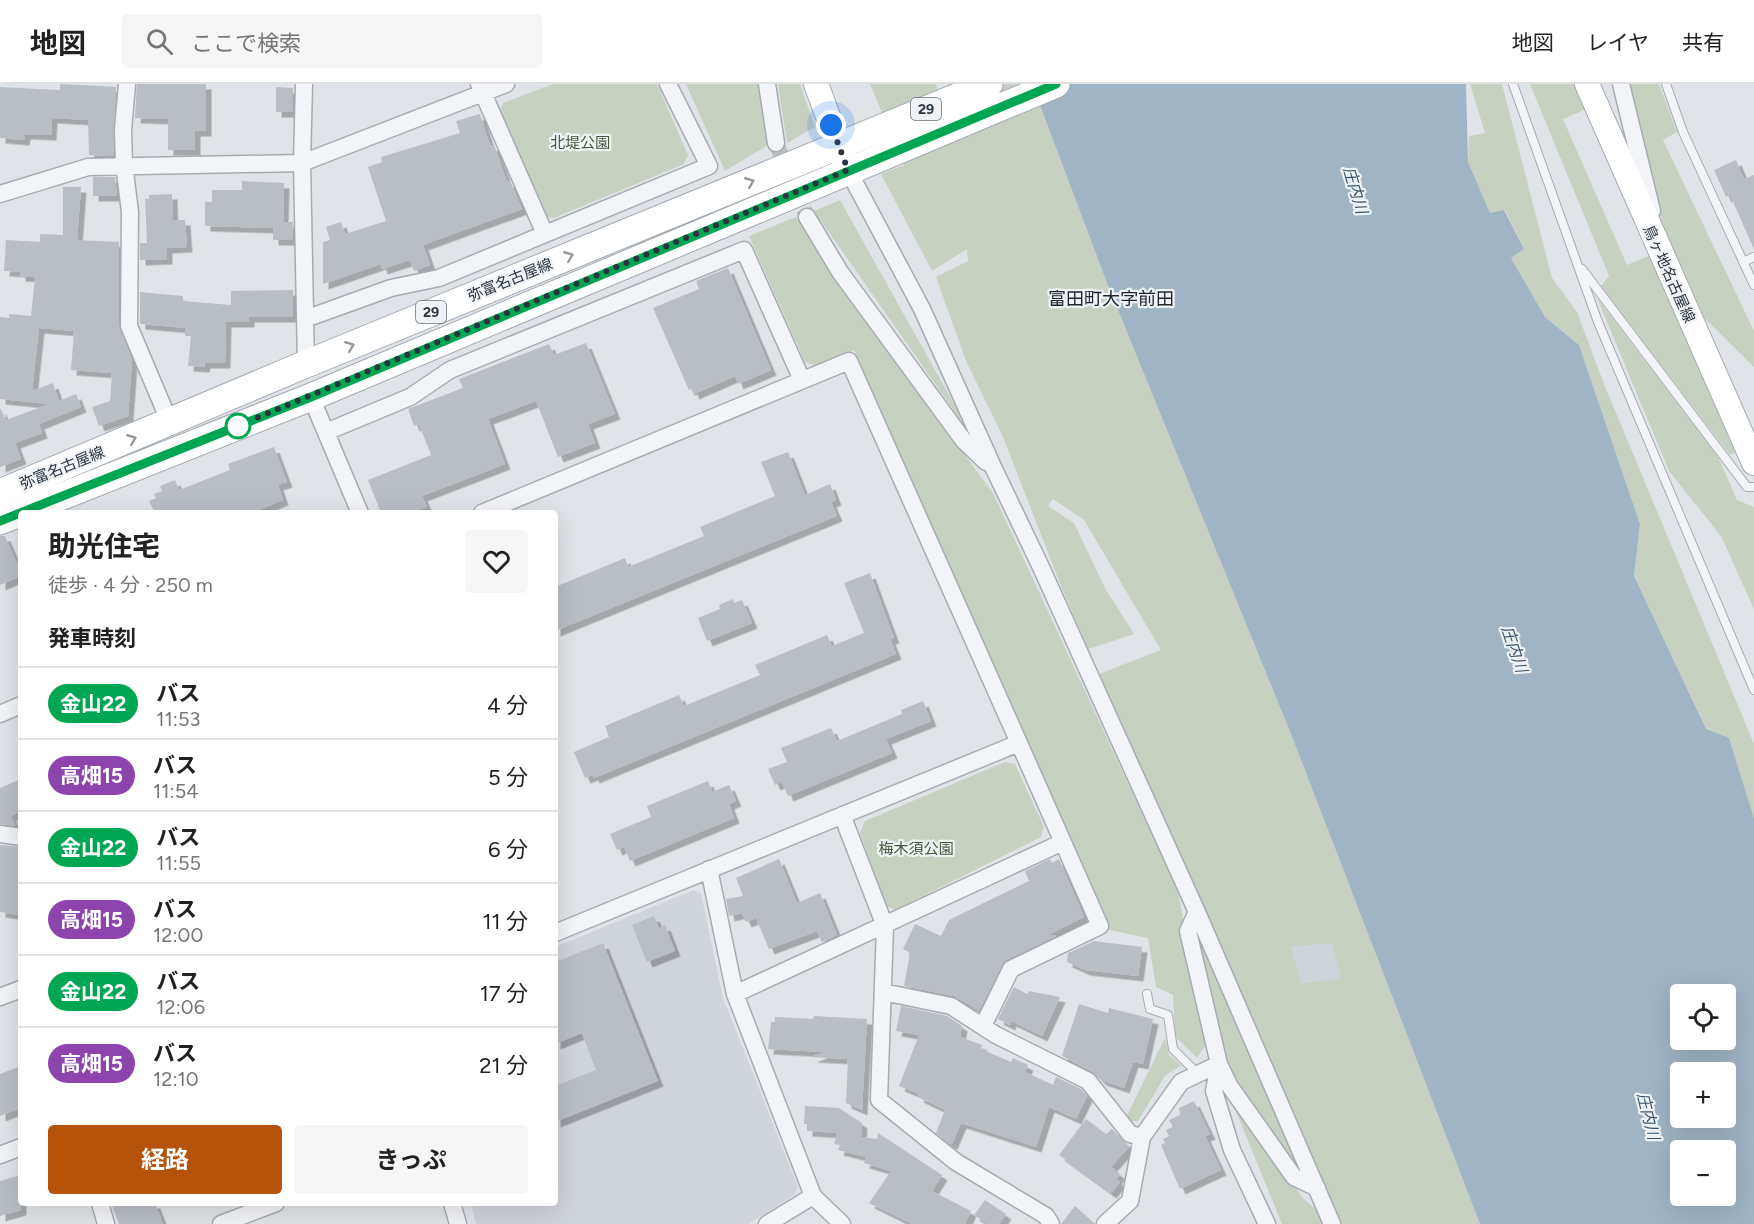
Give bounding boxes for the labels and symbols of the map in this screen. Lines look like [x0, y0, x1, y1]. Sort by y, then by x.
road number: 29 [911, 98, 941, 120]
your location [816, 110, 846, 140]
park label: 北堤公園 [550, 134, 610, 152]
water label: 庄内川 [1339, 164, 1372, 218]
one-way arrow [743, 177, 754, 189]
street label: 鳥ヶ地名古屋線 [1639, 222, 1699, 326]
one-way arrow [563, 251, 574, 263]
street label: 弥富名古屋線 [465, 255, 555, 305]
district label: 富田町大字前田 [1048, 288, 1174, 310]
road number: 29 [416, 301, 446, 323]
one-way arrow [343, 341, 354, 353]
unlabelled marker [225, 413, 251, 439]
one-way arrow [125, 434, 136, 446]
street label: 弥富名古屋線 [17, 443, 107, 493]
water label: 庄内川 [1498, 623, 1532, 677]
park label: 梅木須公園 [878, 840, 954, 858]
water label: 庄内川 [1633, 1091, 1664, 1144]

